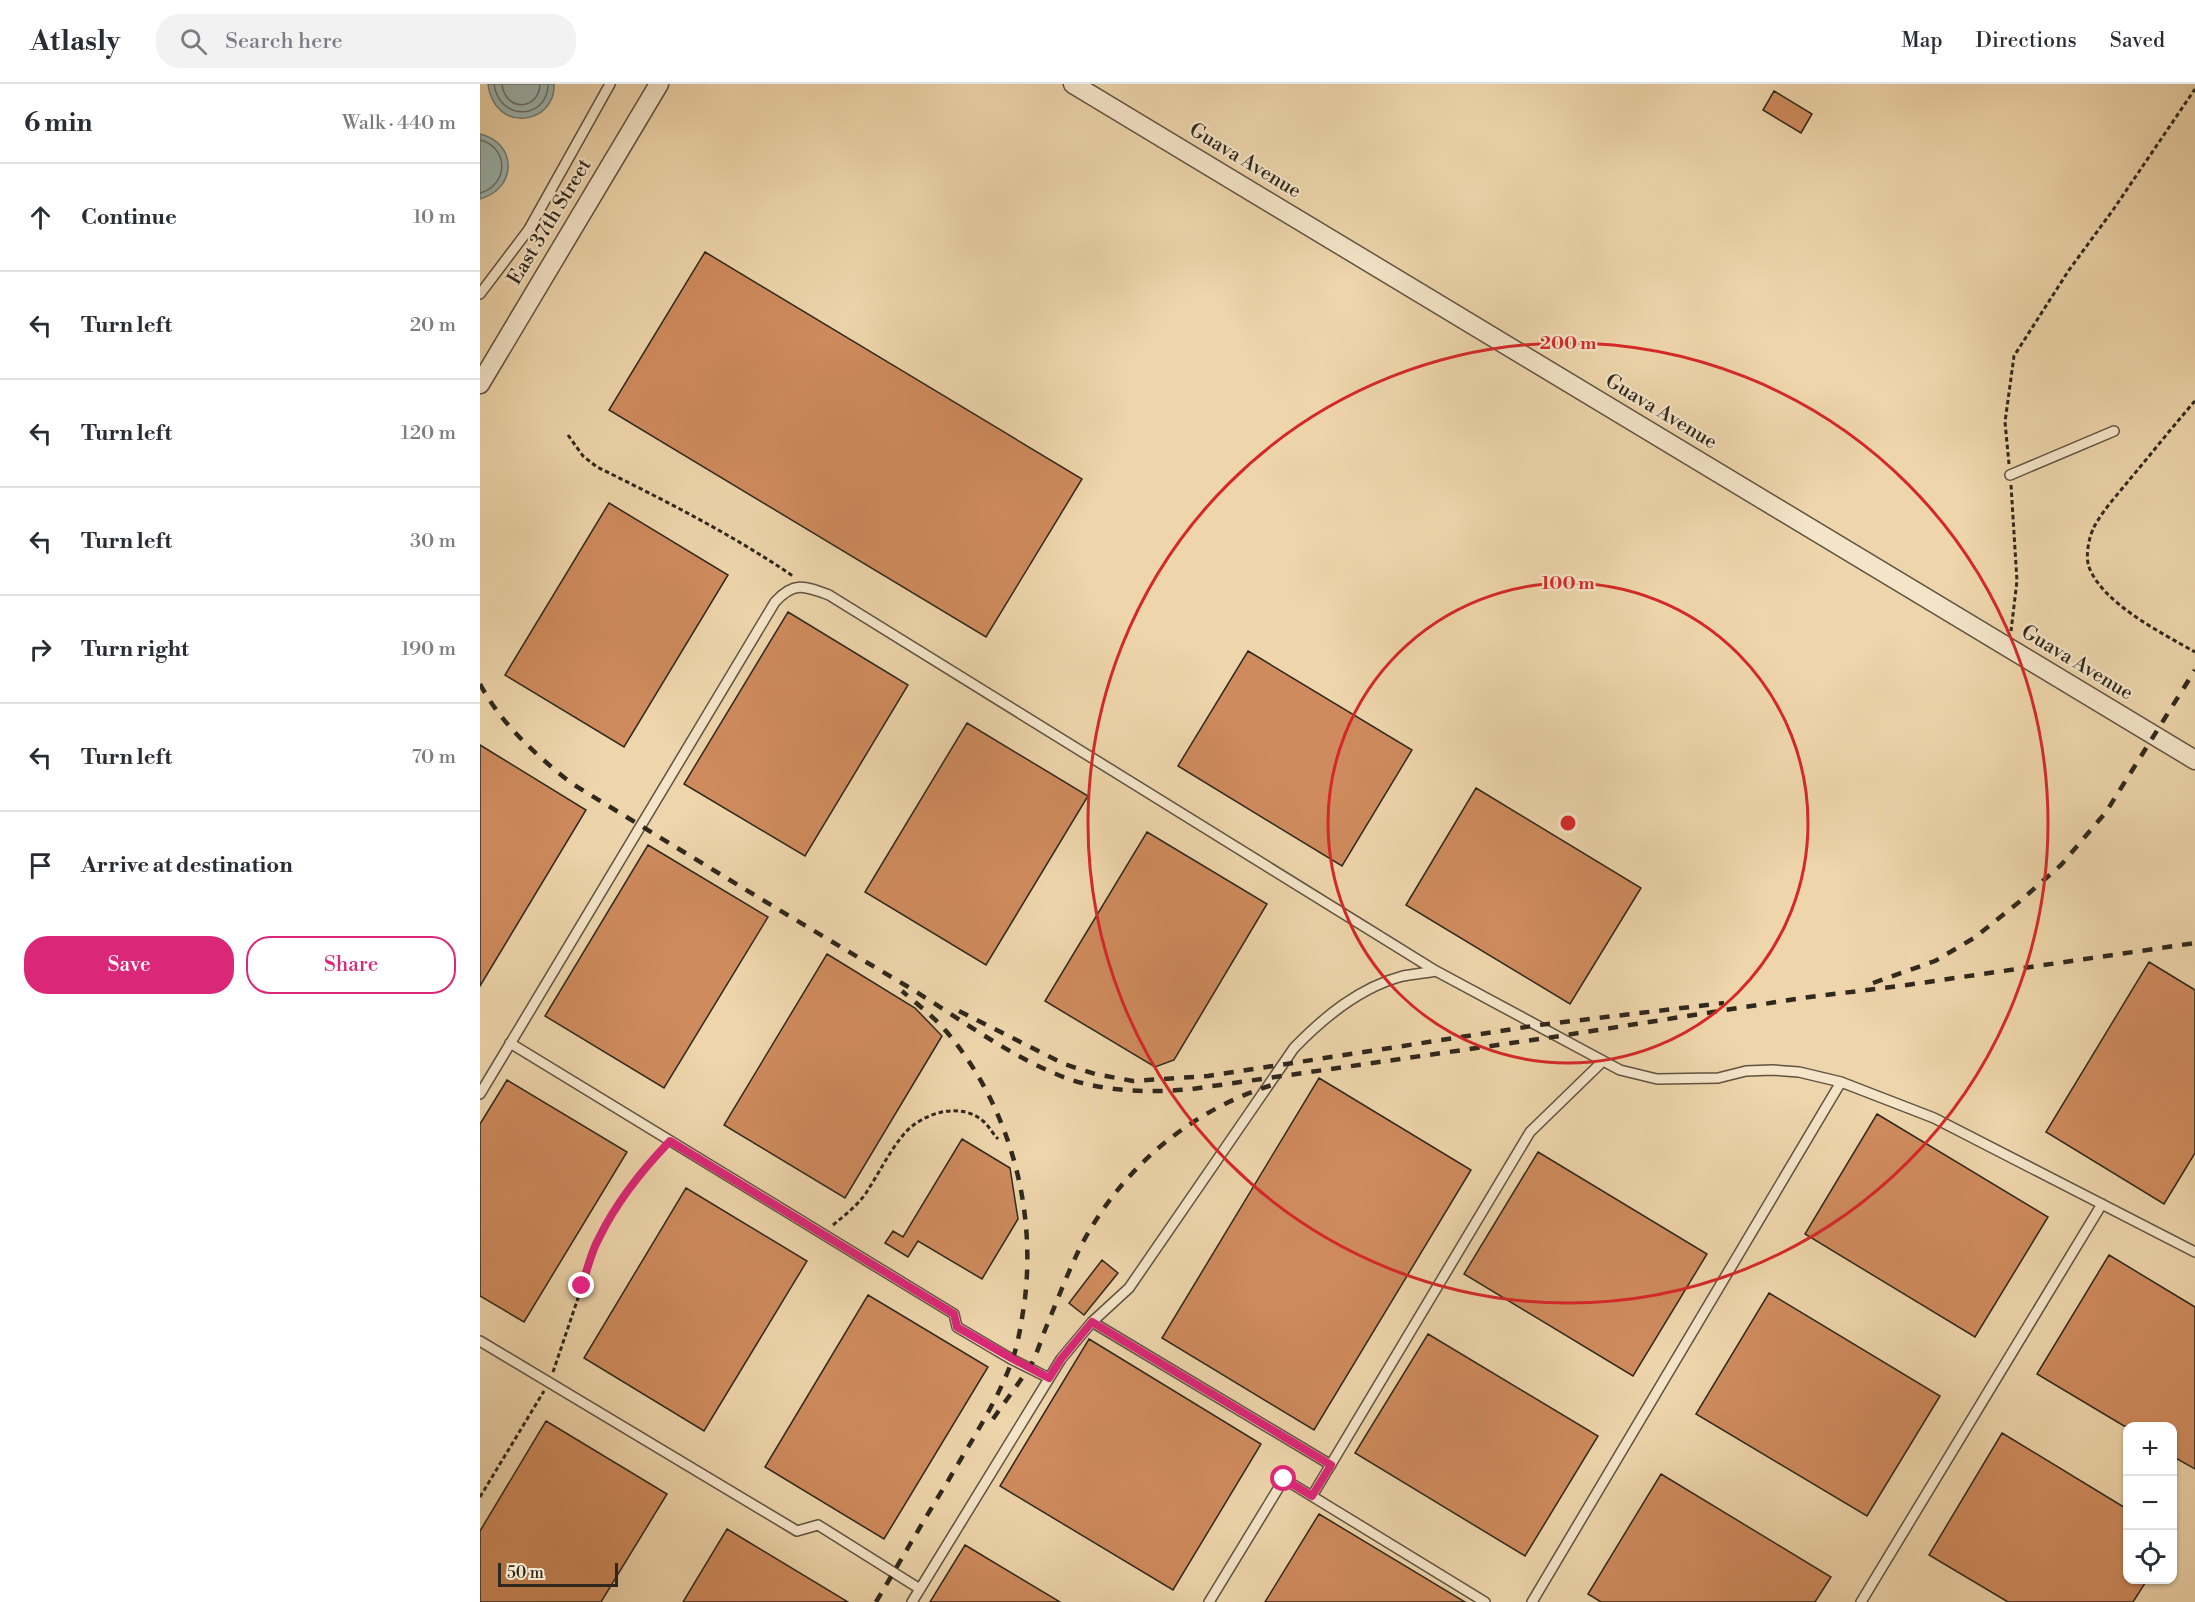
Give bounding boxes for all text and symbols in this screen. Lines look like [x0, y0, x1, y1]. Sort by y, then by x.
search box [156, 14, 576, 68]
text: Atlasly [30, 24, 120, 59]
icon: search [177, 25, 210, 58]
text: Search here [225, 28, 343, 55]
text: Map [1901, 28, 1943, 54]
text: Directions [1976, 28, 2077, 54]
text: Saved [2110, 28, 2165, 54]
text: 6 min [24, 107, 92, 139]
text: Walk · 440 m [342, 111, 456, 136]
street label: Guava Avenue [1185, 118, 1305, 204]
street label: East 37th Street [503, 155, 597, 289]
icon: ahead [24, 201, 57, 234]
text: Continue [81, 204, 177, 231]
text: 10 m [413, 205, 456, 230]
icon: left [24, 309, 57, 342]
text: Turn left [81, 312, 172, 339]
text: 20 m [410, 313, 456, 338]
text: 200 m [1540, 332, 1597, 355]
street label: Guava Avenue [1601, 369, 1721, 455]
icon: left [24, 417, 57, 450]
text: Turn left [81, 420, 172, 447]
text: 120 m [401, 421, 456, 446]
icon: left [24, 525, 57, 558]
text: Turn left [81, 528, 172, 555]
text: 30 m [410, 529, 456, 554]
text: 100 m [1541, 572, 1595, 595]
street label: Guava Avenue [2017, 620, 2137, 706]
icon: right [24, 633, 57, 666]
text: Turn right [81, 636, 189, 663]
text: 190 m [401, 637, 456, 662]
icon: left [24, 741, 57, 774]
text: Turn left [81, 744, 172, 771]
text: 70 m [412, 745, 456, 770]
centre of rings [1558, 813, 1578, 833]
icon: arrive [24, 849, 57, 882]
text: Arrive at destination [81, 852, 293, 879]
button: Save [24, 936, 234, 994]
button: Share [246, 936, 456, 994]
route end [568, 1272, 594, 1298]
map controls [2123, 1422, 2177, 1584]
button: + [2123, 1422, 2177, 1476]
route start [1270, 1465, 1296, 1491]
button: − [2123, 1476, 2177, 1530]
button: locate [2123, 1530, 2177, 1584]
scale bar [498, 1560, 618, 1588]
text: 50 m [507, 1563, 544, 1583]

